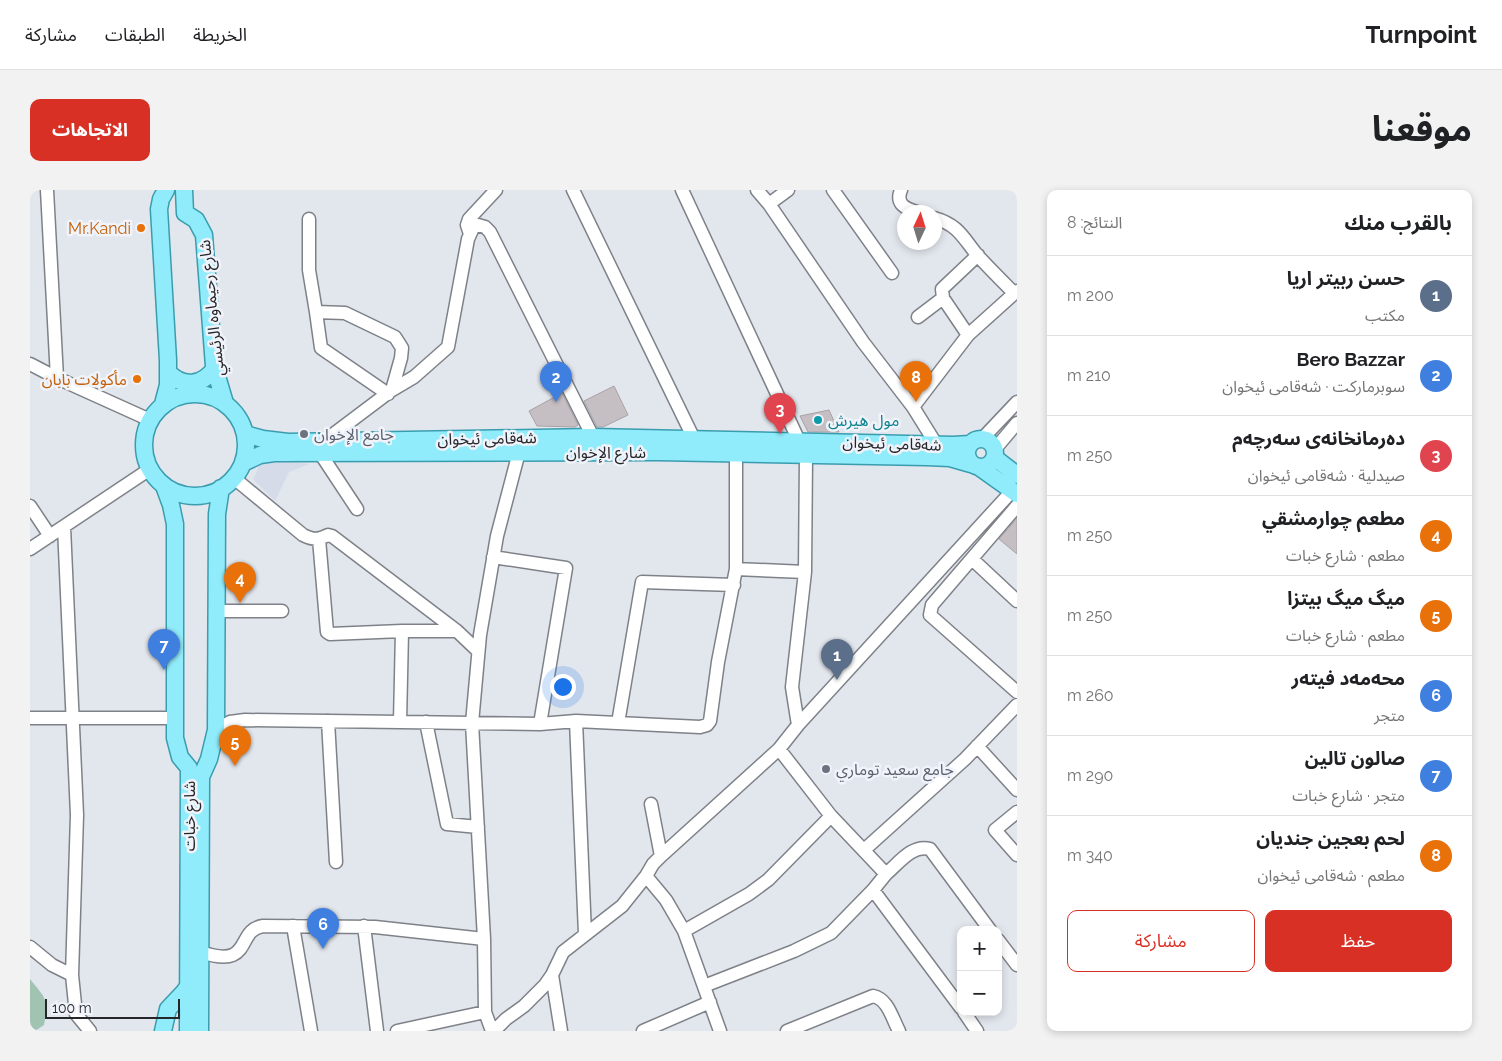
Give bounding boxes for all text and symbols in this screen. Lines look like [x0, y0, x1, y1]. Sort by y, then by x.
text: Turnpoint [1365, 20, 1477, 49]
text: مشاركة [25, 24, 77, 45]
text: الطبقات [105, 24, 165, 45]
text: الخريطة [193, 24, 247, 45]
button: الاتجاهات [30, 99, 150, 161]
text: موقعنا [1372, 108, 1472, 149]
north arrow [897, 205, 942, 250]
text: بالقرب منك [1345, 210, 1452, 235]
text: النتائج: 8 [1067, 213, 1122, 232]
place label: Mr.Kandi [68, 219, 131, 238]
marker: Mr.Kandi [135, 222, 147, 234]
street label: شارع رحيماوه الرئيسي [195, 239, 231, 377]
text: حسن ربيتر اريا [1287, 267, 1405, 289]
text: 200 m [1067, 286, 1114, 305]
text: 1 [1432, 286, 1440, 305]
text: مكتب [1365, 306, 1405, 325]
text: Bero Bazzar [1297, 348, 1405, 370]
pin: 2 [540, 361, 572, 402]
pin: 8 [900, 361, 932, 402]
text: 210 m [1067, 366, 1111, 385]
text: 2 [1431, 366, 1441, 385]
place label: مأكولات بابان [42, 370, 127, 389]
marker: مأكولات بابان [131, 373, 143, 385]
text: سوبرماركت · شەقامی ئیخوان [1222, 377, 1405, 396]
pin: 3 [764, 393, 796, 434]
place label: مول هيرش [828, 411, 900, 431]
marker: مول هيرش [812, 414, 824, 426]
place label: جامع الإخوان [314, 425, 394, 447]
text: دەرمانخانەی سەرچەم [1232, 427, 1405, 449]
marker: جامع الإخوان [298, 428, 310, 440]
street label: شەقامی ئیخوان [437, 428, 537, 449]
street label: شەقامی ئیخوان [842, 432, 942, 455]
street label: شارع الإخوان [566, 443, 646, 465]
text: 250 m [1067, 446, 1113, 465]
text: 3 [1432, 446, 1440, 465]
text: صيدلية · شەقامی ئیخوان [1248, 466, 1405, 485]
text: مطعم چوارمشقي [1262, 507, 1405, 529]
text: 250 m [1067, 526, 1113, 545]
text: 4 [1431, 526, 1441, 545]
text: مطعم · شارع خبات [1286, 546, 1405, 565]
pin: 4 [224, 562, 256, 603]
text: ميگ ميگ بيتزا [1287, 587, 1405, 609]
text: 250 m [1067, 606, 1113, 625]
text: 5 [1432, 606, 1440, 625]
text: مطعم · شارع خبات [1286, 626, 1405, 645]
pin: 7 [148, 629, 180, 670]
pin: 1 [821, 639, 853, 680]
text: محەمەد فیتەر [1291, 667, 1405, 689]
your location [550, 674, 576, 700]
text: 260 m [1067, 686, 1114, 705]
text: 6 [1431, 686, 1441, 705]
text: متجر [1374, 706, 1405, 725]
pin: 5 [219, 725, 251, 766]
text: صالون تالين [1305, 747, 1405, 769]
place label: جامع سعيد توماري [836, 760, 954, 782]
marker: جامع سعيد توماري [820, 763, 832, 775]
text: 290 m [1067, 766, 1113, 785]
text: 7 [1432, 766, 1441, 785]
street label: شارع خبات [180, 781, 202, 851]
text: متجر · شارع خبات [1292, 786, 1405, 805]
text: لحم بعجين جنديان [1256, 827, 1405, 849]
text: 340 m [1067, 846, 1113, 865]
text: 8 [1431, 846, 1441, 865]
text: مطعم · شەقامی ئیخوان [1258, 866, 1405, 885]
pin: 6 [307, 908, 339, 949]
button: مشاركة [1067, 910, 1255, 972]
button: حفظ [1265, 910, 1452, 972]
map controls [957, 926, 1002, 1016]
button: + [957, 926, 1002, 971]
button: − [957, 971, 1002, 1016]
scale bar [45, 996, 180, 1019]
text: 100 m [52, 1000, 92, 1016]

